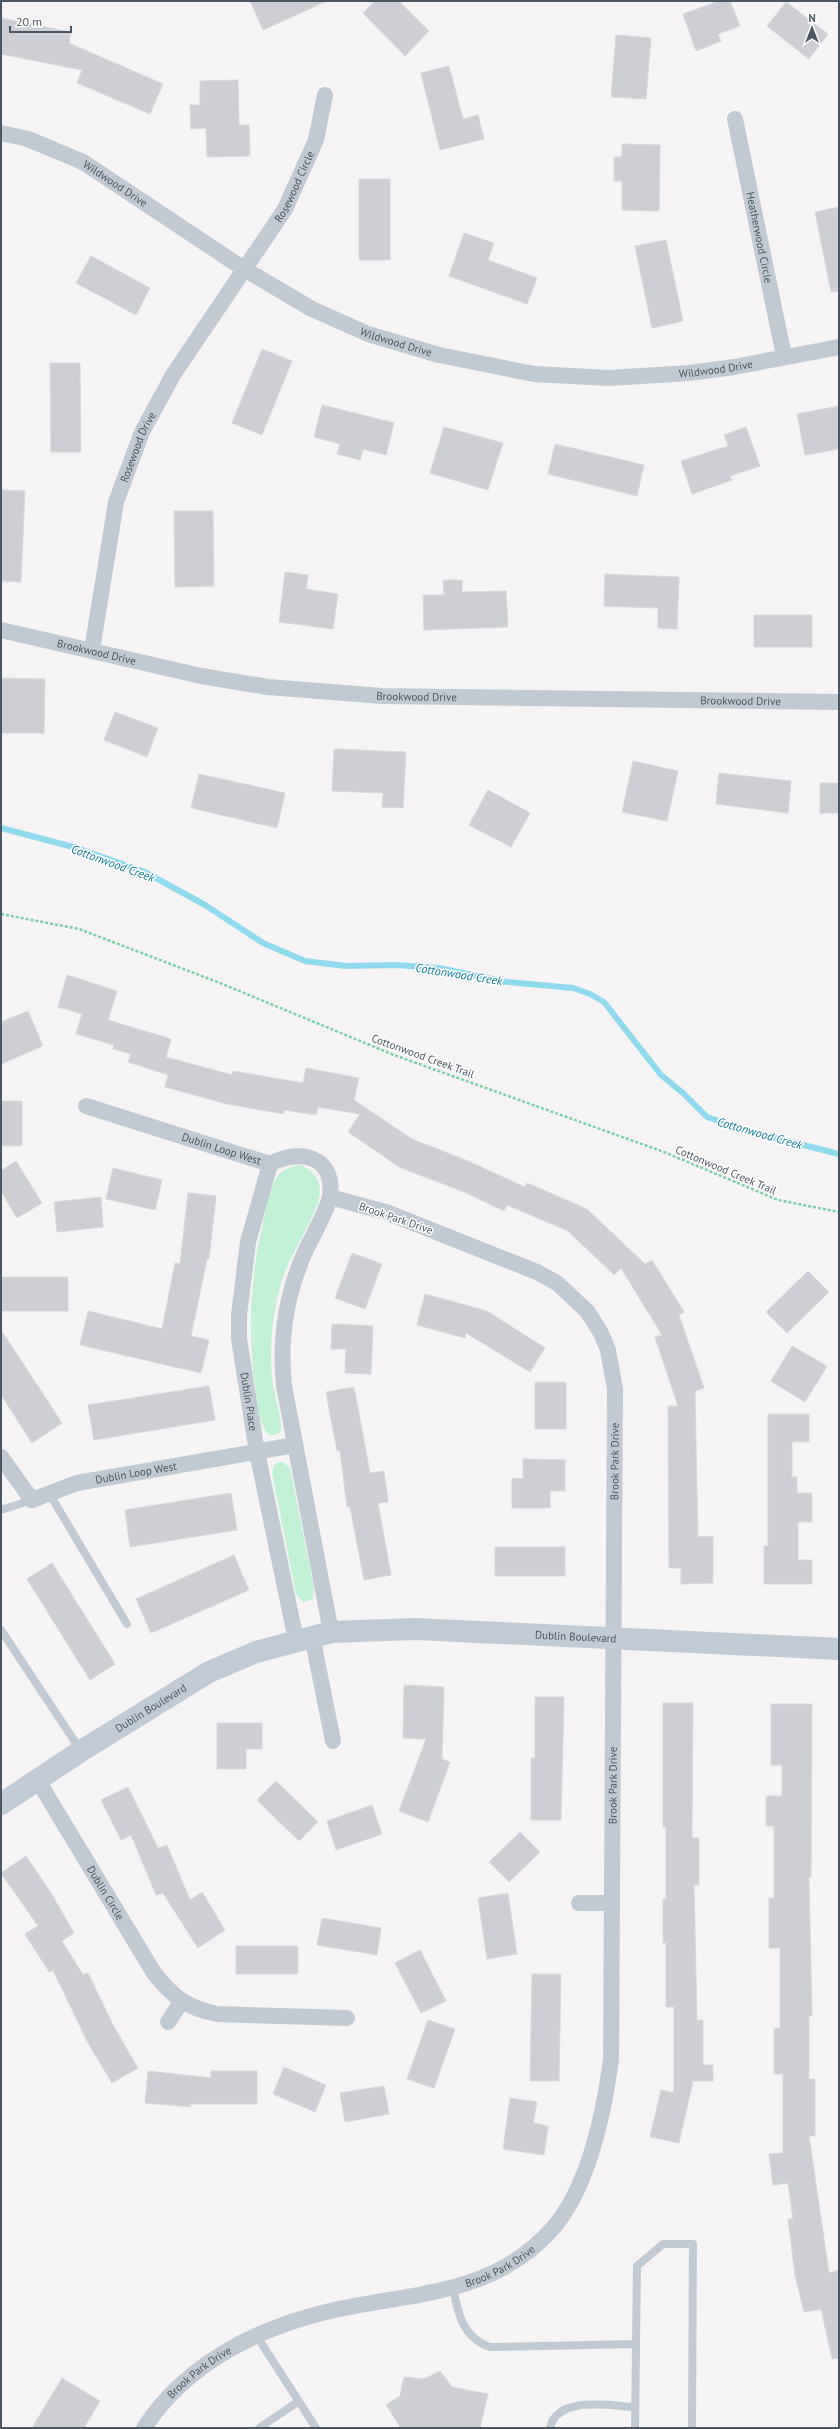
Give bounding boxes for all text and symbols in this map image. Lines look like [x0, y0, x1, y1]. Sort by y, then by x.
scale bar [10, 8, 71, 34]
north arrow [792, 8, 832, 48]
text: N [808, 11, 816, 25]
text: 20 m [16, 14, 42, 29]
street label: Rosewood Circle [271, 148, 317, 225]
street label: Wildwood Drive [80, 157, 151, 210]
street label: Heatherwood Circle [743, 191, 776, 285]
street label: Wildwood Drive [358, 324, 434, 360]
street label: Wildwood Drive [678, 357, 754, 381]
street label: Rosewood Drive [117, 409, 159, 484]
street label: Brookwood Drive [56, 636, 138, 668]
street label: Brookwood Drive [376, 689, 457, 704]
street label: Brookwood Drive [700, 693, 781, 708]
water label: Cottonwood Creek [69, 841, 157, 885]
water label: Cottonwood Creek [414, 960, 504, 988]
street label: Cottonwood Creek Trail [370, 1031, 477, 1081]
water label: Cottonwood Creek [716, 1114, 805, 1152]
street label: Dublin Loop West [180, 1130, 263, 1168]
street label: Cottonwood Creek Trail [673, 1142, 779, 1198]
street label: Brook Park Drive [357, 1199, 435, 1237]
street label: Dublin Place [237, 1371, 261, 1432]
street label: Brook Park Drive [607, 1422, 622, 1500]
street label: Dublin Loop West [94, 1459, 178, 1487]
street label: Dublin Boulevard [535, 1628, 617, 1645]
street label: Dublin Boulevard [112, 1681, 189, 1735]
street label: Brook Park Drive [605, 1746, 620, 1824]
street label: Dublin Circle [84, 1863, 128, 1923]
street label: Brook Park Drive [463, 2242, 538, 2290]
street label: Brook Park Drive [164, 2343, 234, 2401]

